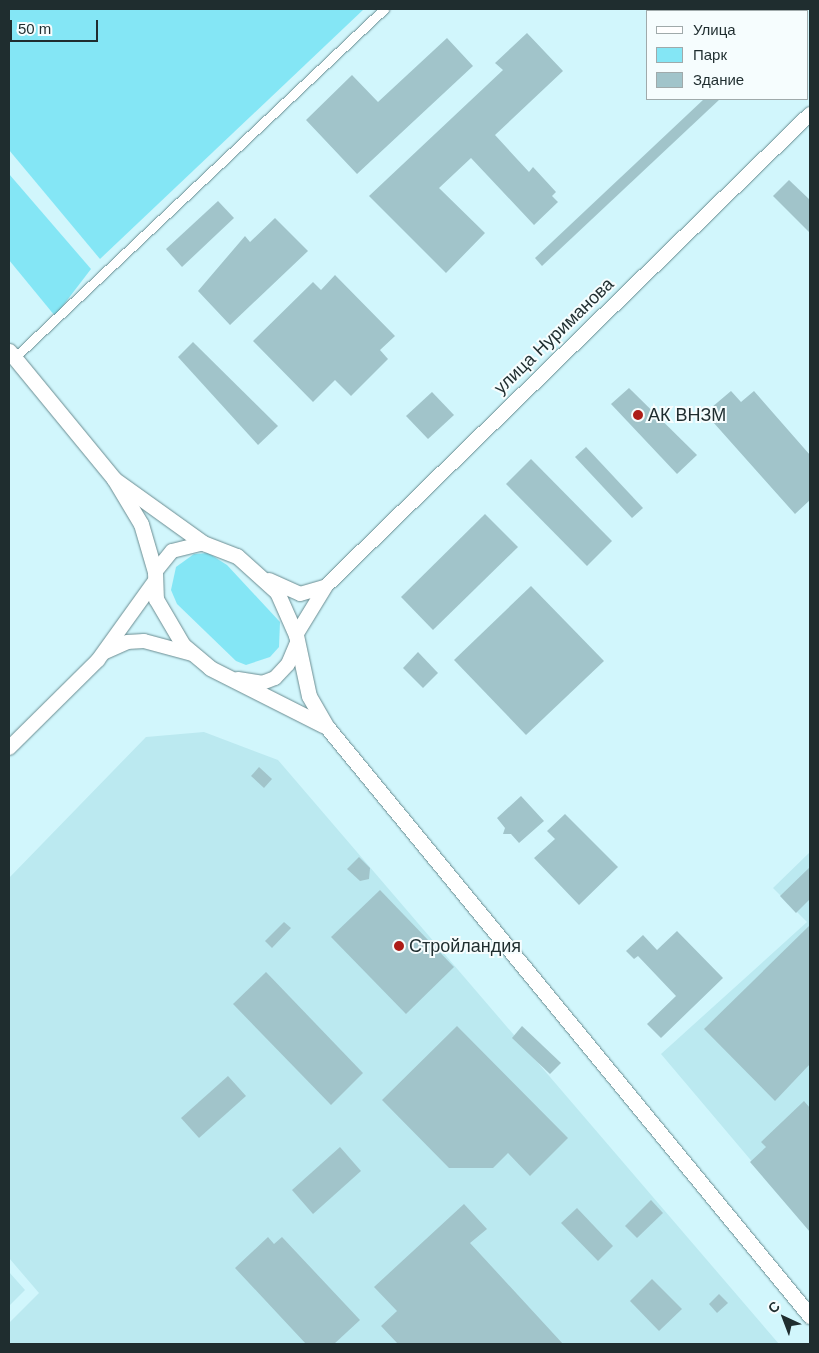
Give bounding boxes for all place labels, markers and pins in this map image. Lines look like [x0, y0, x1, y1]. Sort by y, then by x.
place label: АК ВНЗМ [648, 404, 726, 426]
marker: АК ВНЗМ [632, 409, 644, 421]
place label: Стройландия [409, 935, 521, 957]
marker: Стройландия [393, 940, 405, 952]

